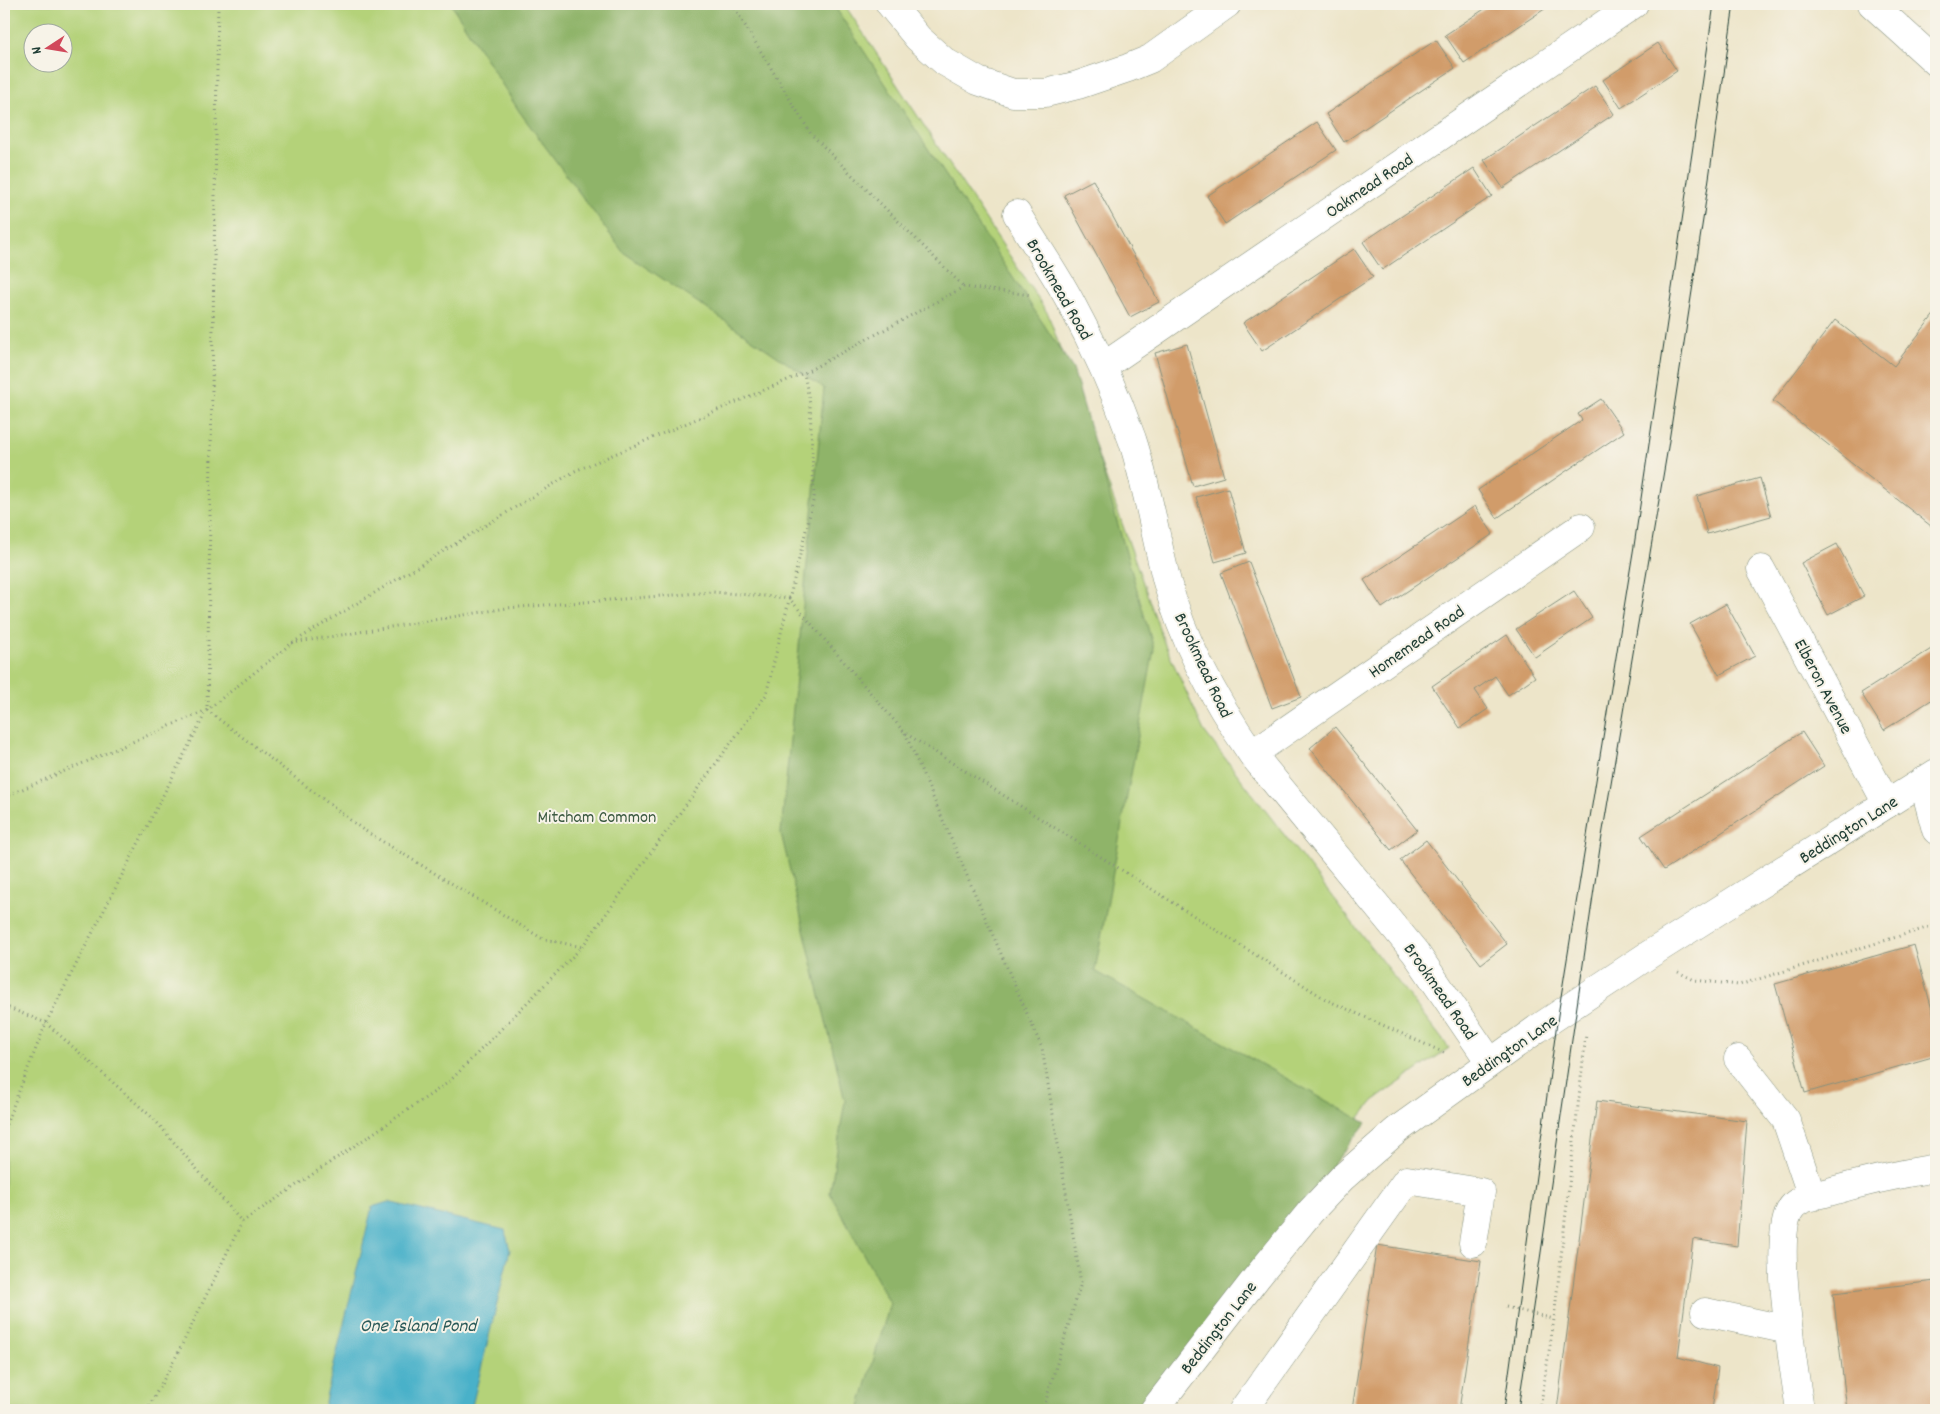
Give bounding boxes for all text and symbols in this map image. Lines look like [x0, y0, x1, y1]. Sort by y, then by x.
north arrow [22, 22, 72, 72]
text: N [27, 45, 48, 56]
street label: Oakmead Road [1321, 148, 1419, 226]
street label: Brookmead Road [1019, 235, 1097, 346]
street label: Homemead Road [1364, 601, 1471, 686]
street label: Brookmead Road [1166, 609, 1237, 723]
street label: Elberon Avenue [1786, 635, 1857, 739]
street label: Beddington Lane [1795, 791, 1903, 871]
park label: Mitcham Common [538, 806, 656, 831]
street label: Brookmead Road [1396, 939, 1482, 1046]
street label: Beddington Lane [1457, 1010, 1564, 1094]
street label: Beddington Lane [1176, 1277, 1264, 1380]
water label: One Island Pond [360, 1314, 478, 1341]

